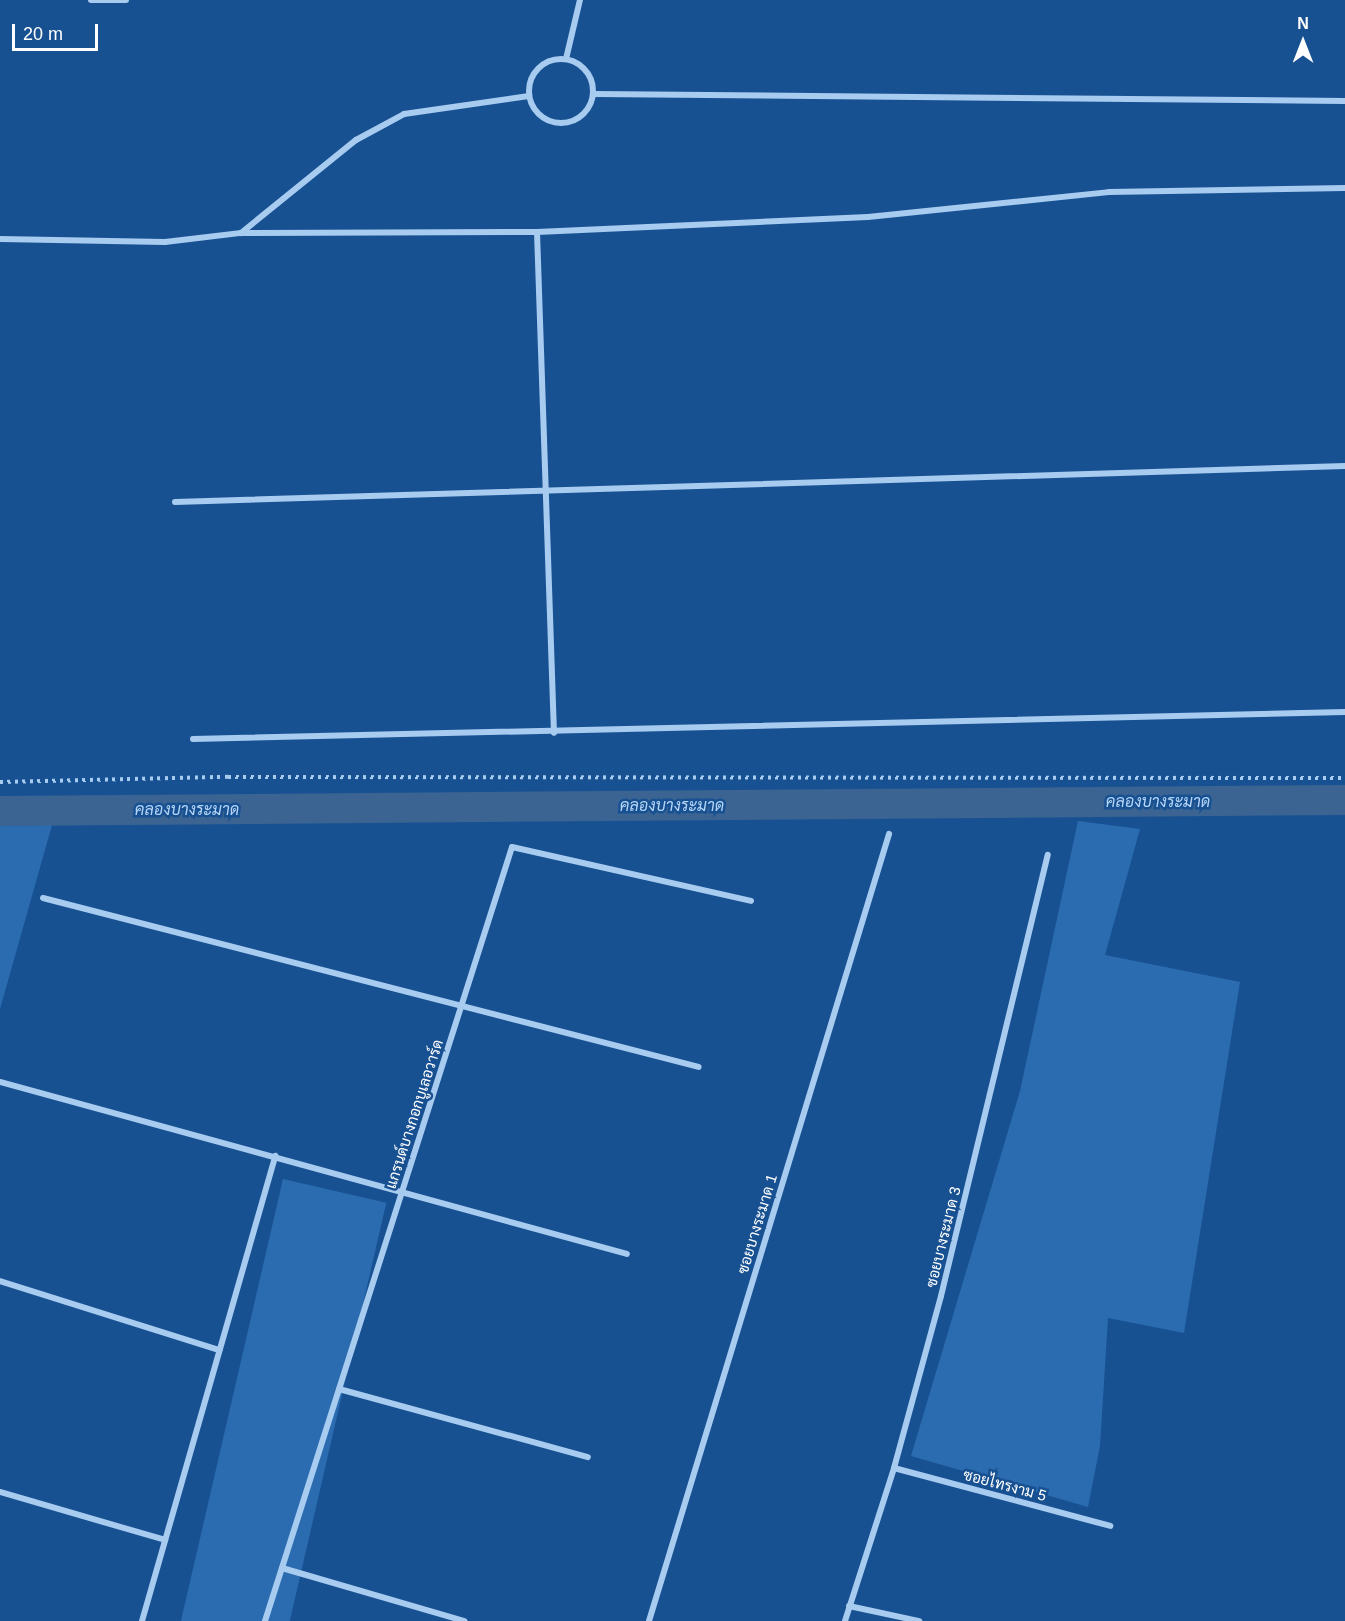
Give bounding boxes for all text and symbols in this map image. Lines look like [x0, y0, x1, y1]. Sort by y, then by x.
scale bar [15, 12, 100, 50]
north arrow [1273, 12, 1333, 72]
text: N [1297, 15, 1309, 32]
text: 20 m [23, 24, 63, 44]
water label: คลองบางระมาด [1106, 792, 1210, 812]
water label: คลองบางระมาด [620, 796, 724, 816]
water label: คลองบางระมาด [135, 800, 239, 820]
street label: แกรนด์บางกอกบูเลอวาร์ด [381, 1037, 447, 1191]
street label: ซอยบางระมาด 1 [733, 1172, 781, 1276]
street label: ซอยบางระมาด 3 [922, 1185, 964, 1289]
street label: ซอยไทรงาม 5 [961, 1465, 1049, 1505]

